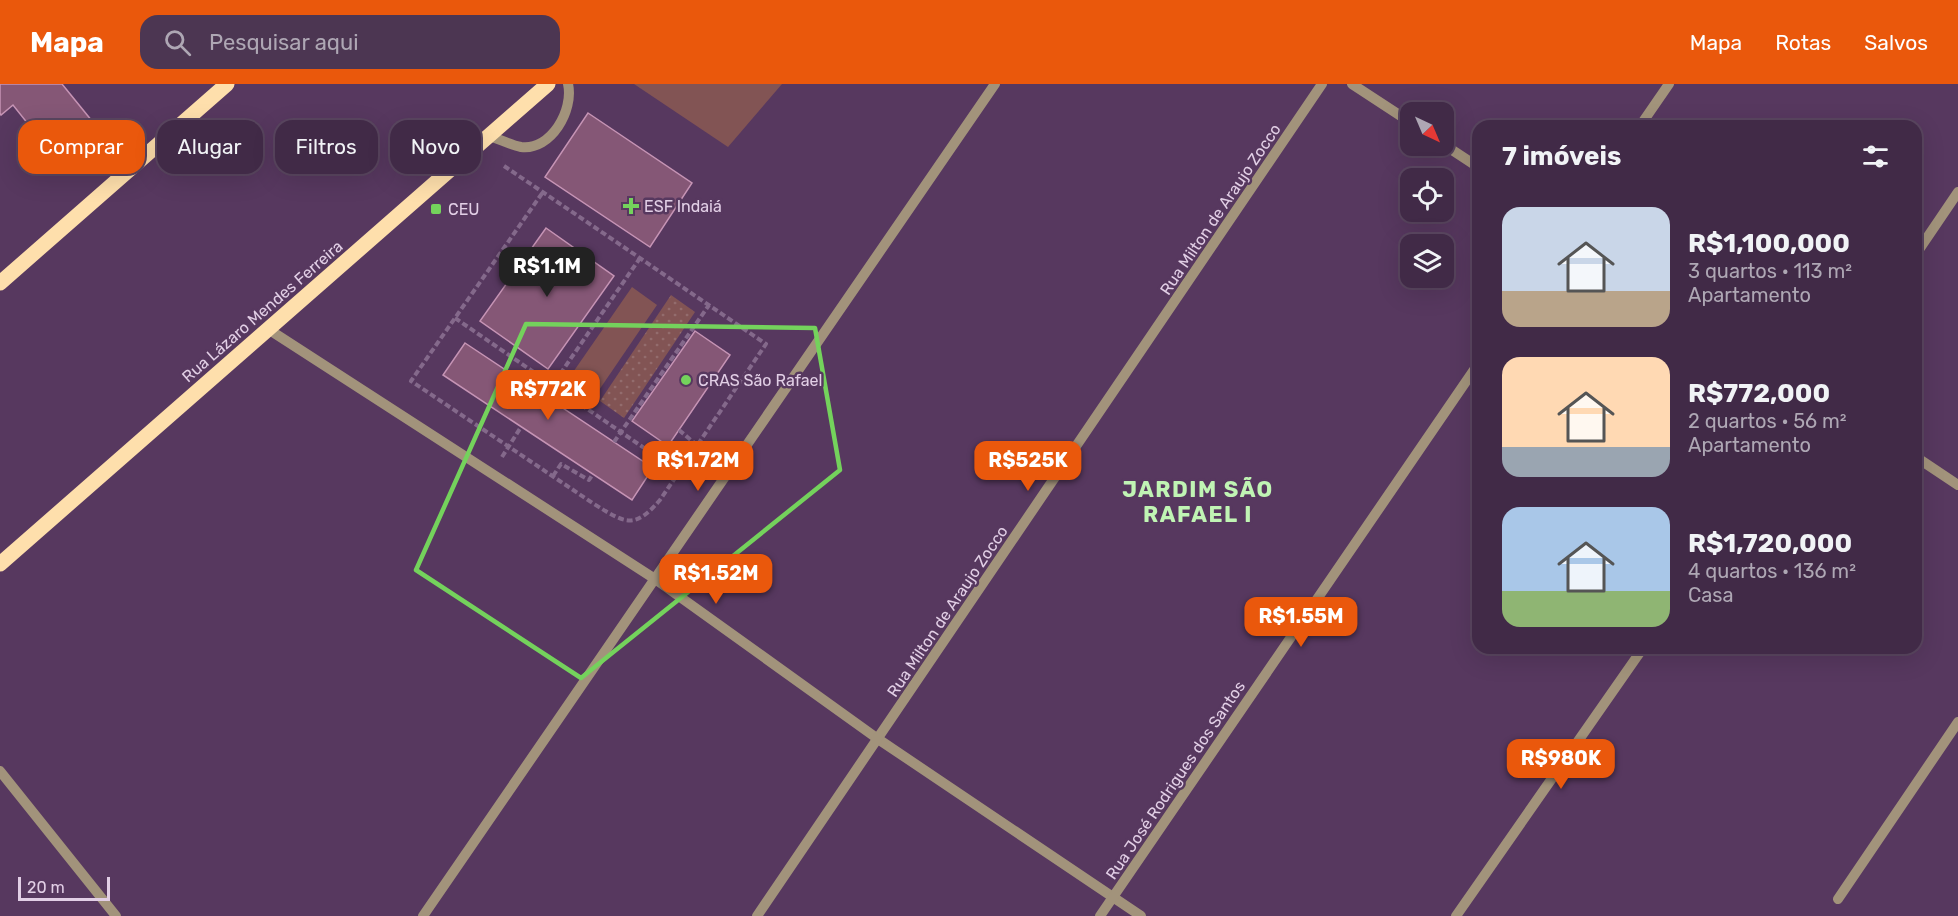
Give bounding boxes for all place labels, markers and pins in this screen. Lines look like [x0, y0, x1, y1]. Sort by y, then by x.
marker: ESF Indaiá [622, 197, 640, 215]
place label: ESF Indaiá [644, 197, 722, 216]
place label: CEU [448, 200, 480, 219]
marker: CEU [429, 202, 443, 216]
pin: R$1.1M [498, 247, 596, 298]
pin: R$772K [499, 370, 597, 421]
place label: CRAS São Rafael [698, 371, 822, 390]
marker: CRAS São Rafael [679, 373, 693, 387]
pin: R$1.72M [643, 441, 753, 492]
pin: R$525K [979, 441, 1077, 492]
pin: R$1.52M [661, 554, 771, 605]
pin: R$1.55M [1246, 597, 1356, 648]
pin: R$980K [1512, 739, 1610, 790]

